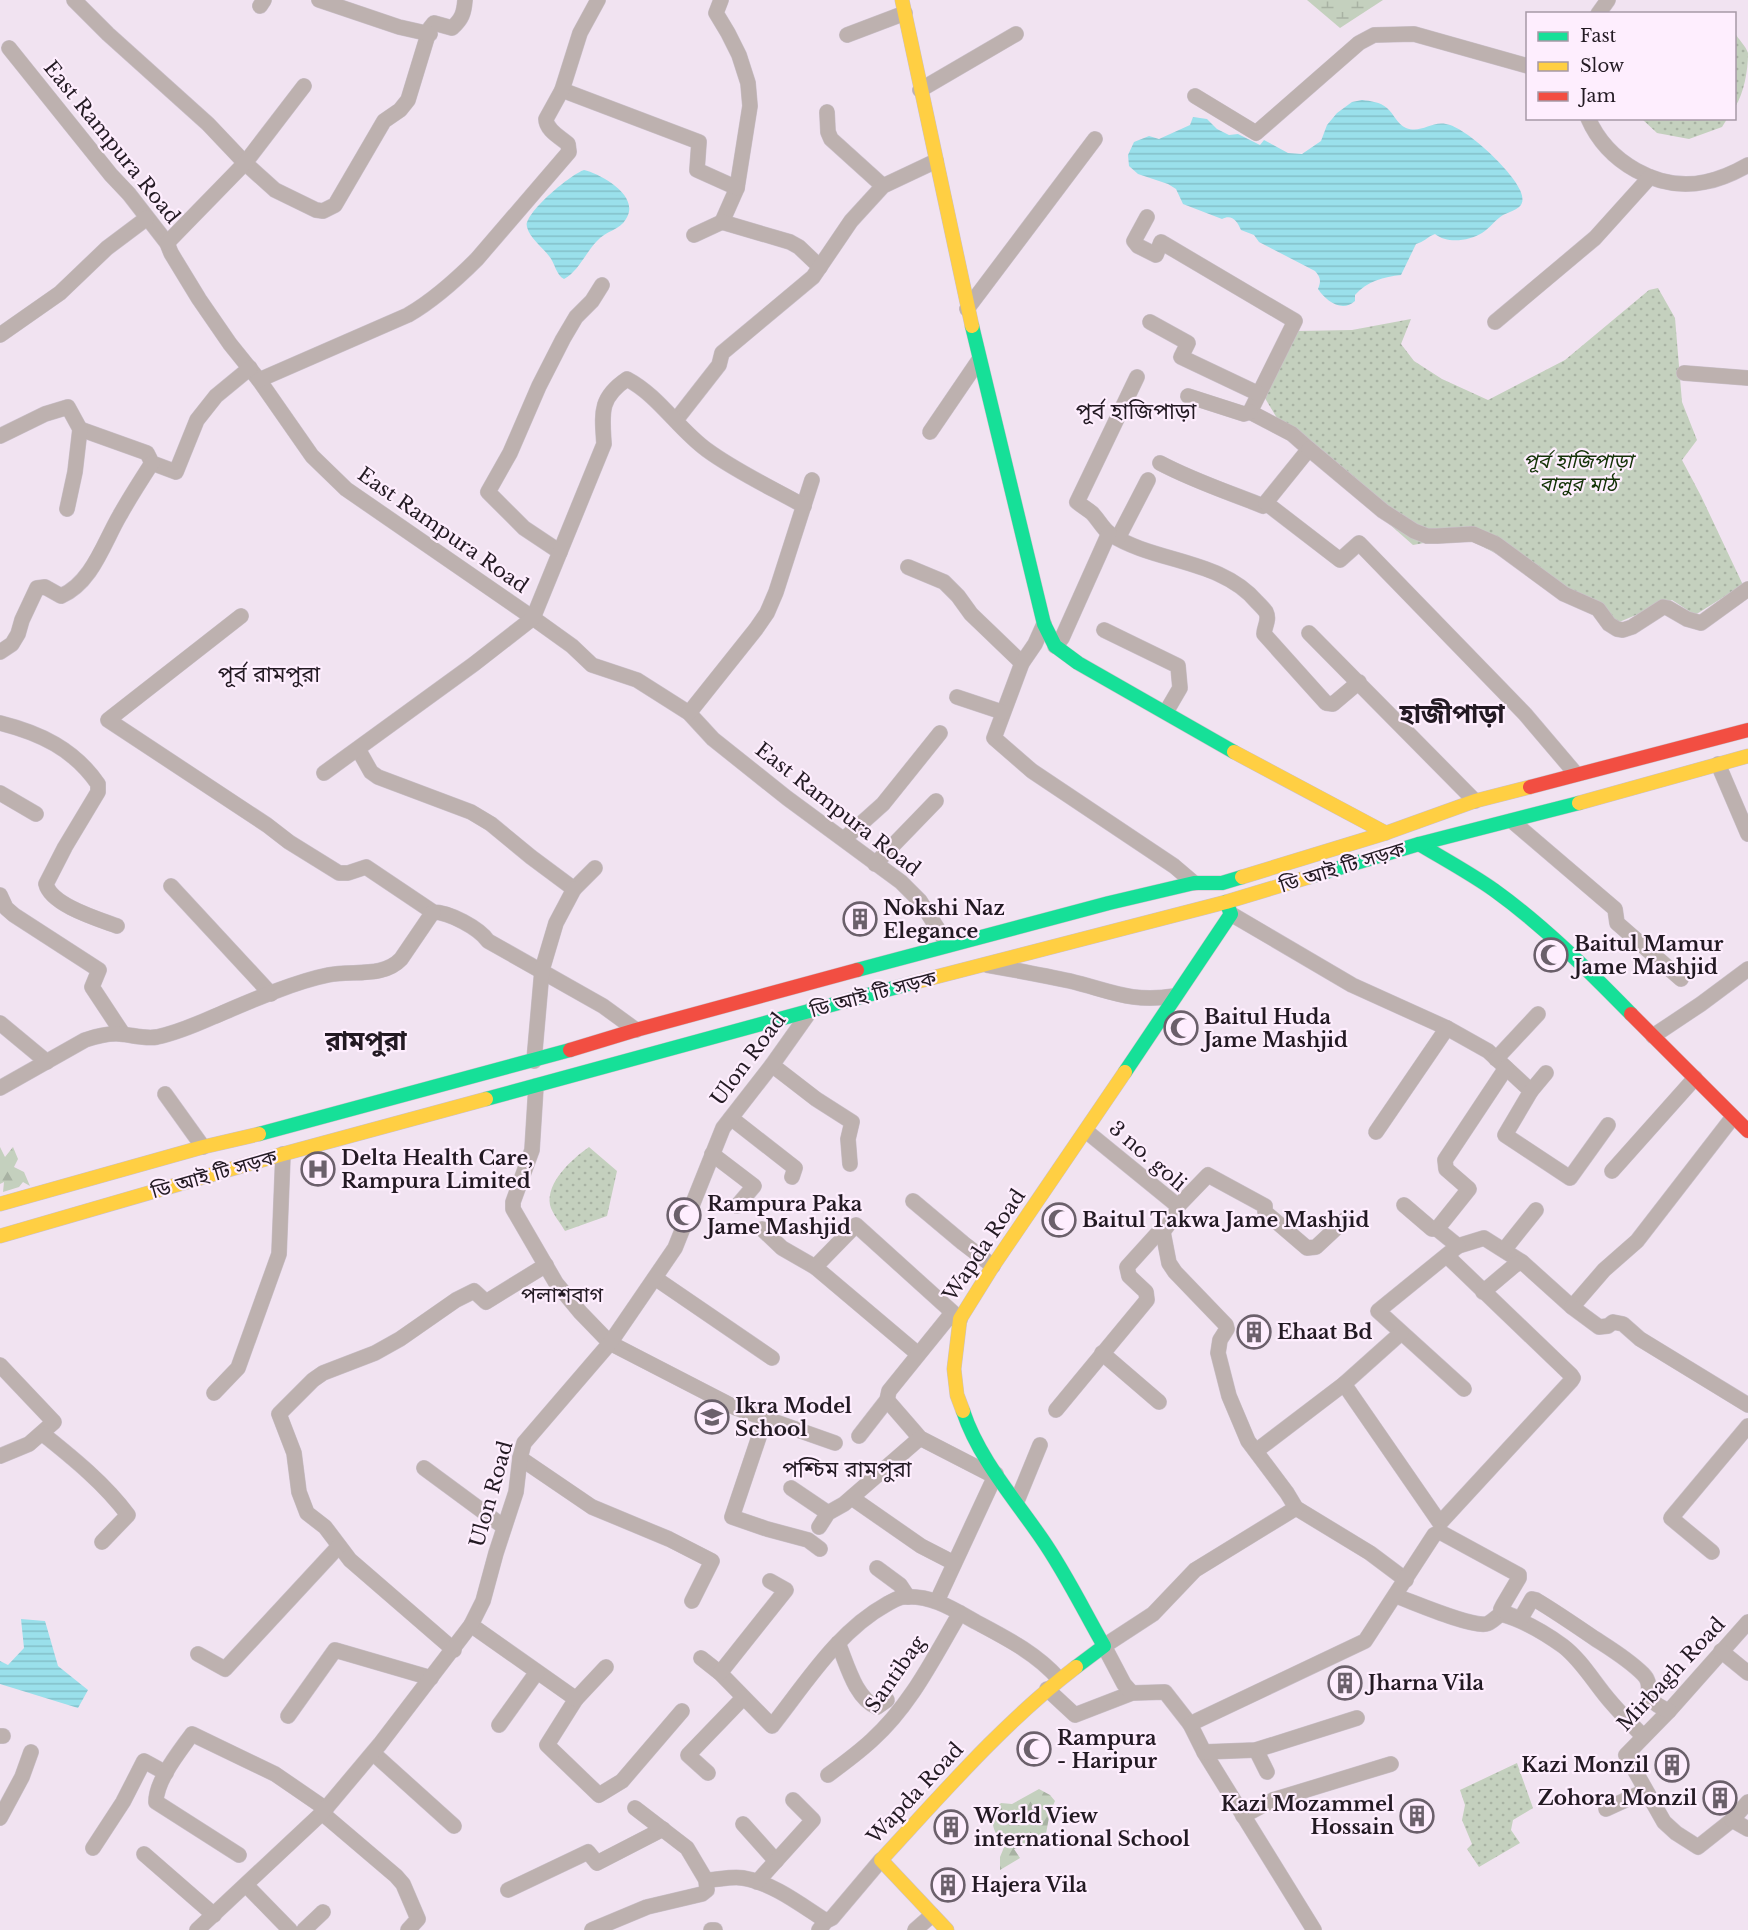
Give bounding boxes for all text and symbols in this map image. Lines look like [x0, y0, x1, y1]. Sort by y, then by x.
legend [1526, 12, 1736, 120]
text: Fast [1580, 25, 1617, 47]
text: Slow [1580, 55, 1625, 77]
street label: East Rampura Road [39, 56, 185, 228]
text: Jam [1578, 85, 1616, 107]
district label: পূর্ব হাজিপাড়া [1076, 398, 1198, 425]
park label: পূর্ব হাজিপাড়া বালুর মাঠ [1523, 449, 1636, 496]
street label: East Rampura Road [353, 462, 533, 598]
district label: পূর্ব রামপুরা [218, 661, 321, 688]
district label: হাজীপাড়া [1398, 698, 1505, 730]
street label: East Rampura Road [751, 737, 925, 881]
street label: ডি আই টি সড়ক [1275, 836, 1408, 898]
place label: Nokshi Naz Elegance [883, 896, 1005, 943]
building icon: Nokshi Naz Elegance [842, 901, 878, 937]
place label: Baitul Mamur Jame Mashjid [1570, 932, 1724, 979]
mosque icon: Baitul Mamur Jame Mashjid [1533, 937, 1569, 973]
street label: ডি আই টি সড়ক [806, 965, 940, 1023]
place label: Baitul Huda Jame Mashjid [1200, 1005, 1348, 1052]
street label: Ulon Road [705, 1008, 791, 1110]
mosque icon: Baitul Huda Jame Mashjid [1163, 1010, 1199, 1046]
district label: রামপুরা [324, 1025, 407, 1058]
street label: 3 no. goli [1105, 1116, 1192, 1196]
street label: ডি আই টি সড়ক [147, 1144, 280, 1204]
place label: Delta Health Care, Rampura Limited [341, 1146, 533, 1193]
hospital icon: Delta Health Care, Rampura Limited [300, 1151, 336, 1187]
street label: Wapda Road [937, 1185, 1030, 1306]
place label: Rampura Paka Jame Mashjid [703, 1192, 863, 1239]
mosque icon: Rampura Paka Jame Mashjid [666, 1197, 702, 1233]
mosque icon: Baitul Takwa Jame Mashjid [1041, 1202, 1077, 1238]
place label: Baitul Takwa Jame Mashjid [1082, 1208, 1369, 1232]
district label: পলাশবাগ [521, 1282, 603, 1308]
building icon: Ehaat Bd [1236, 1314, 1272, 1350]
place label: Ehaat Bd [1277, 1320, 1372, 1344]
place label: Ikra Model School [735, 1394, 852, 1441]
school or university icon: Ikra Model School [694, 1399, 730, 1435]
street label: Ulon Road [464, 1438, 518, 1550]
district label: পশ্চিম রামপুরা [782, 1456, 913, 1483]
street label: Mirbagh Road [1612, 1612, 1730, 1736]
street label: Santibag [860, 1630, 931, 1717]
building icon: Jharna Vila [1327, 1665, 1363, 1701]
place label: Jharna Vila [1364, 1671, 1484, 1695]
place label: Rampura - Haripur [1057, 1726, 1157, 1773]
mosque icon: Rampura - Haripur [1016, 1731, 1052, 1767]
street label: Wapda Road [861, 1737, 968, 1849]
building icon: Kazi Monzil [1654, 1747, 1690, 1783]
place label: Kazi Monzil [1521, 1753, 1649, 1777]
building icon: Zohora Monzil [1702, 1780, 1738, 1816]
place label: Zohora Monzil [1538, 1786, 1697, 1810]
place label: Kazi Mozammel Hossain [1221, 1792, 1394, 1839]
building icon: Kazi Mozammel Hossain [1399, 1798, 1435, 1834]
place label: World View international School [973, 1804, 1190, 1851]
building icon: World View international School [933, 1809, 969, 1845]
building icon: Hajera Vila [930, 1867, 966, 1903]
place label: Hajera Vila [971, 1873, 1088, 1897]

